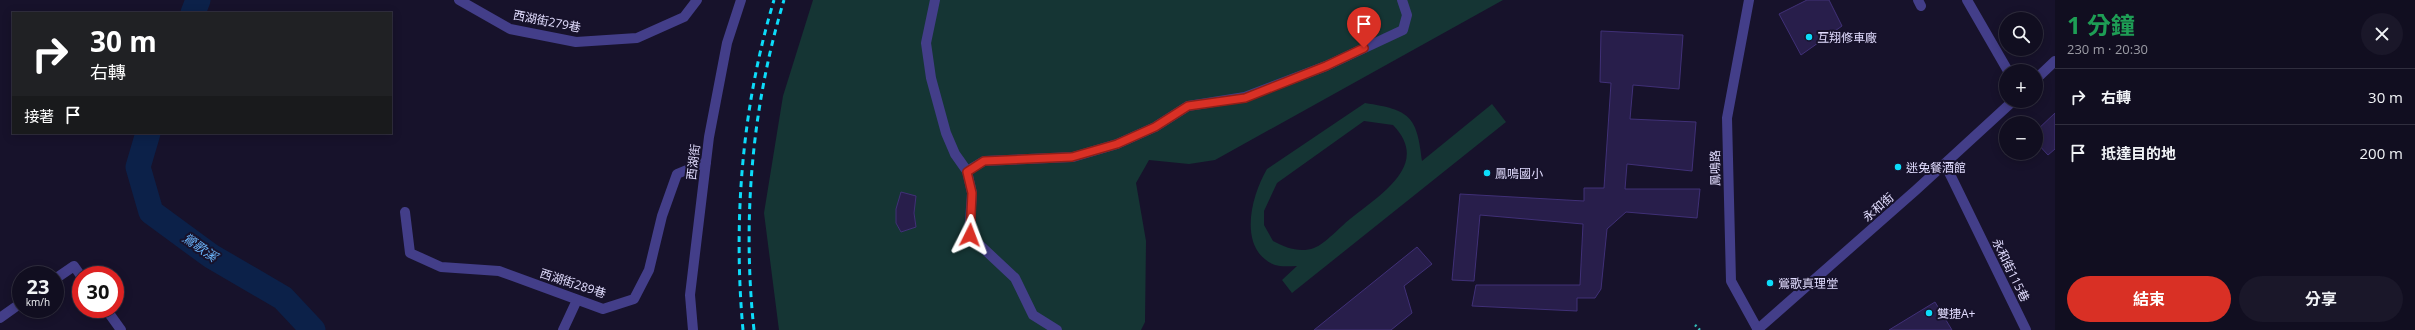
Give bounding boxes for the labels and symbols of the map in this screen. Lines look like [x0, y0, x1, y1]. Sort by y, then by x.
street label: 西湖街279巷 [512, 6, 582, 36]
pin [1347, 7.0, 1381, 48]
place label: 互翔修車廠 [1817, 29, 1877, 46]
marker: 互翔修車廠 [1804, 32, 1814, 42]
street label: 西湖街 [682, 143, 704, 181]
street label: 鳳鳴路 [1706, 150, 1724, 186]
place label: 迷兔餐酒館 [1906, 159, 1966, 176]
marker: 迷兔餐酒館 [1893, 162, 1903, 172]
place label: 鳳鳴國小 [1495, 165, 1543, 182]
marker: 鳳鳴國小 [1482, 168, 1492, 178]
street label: 永和街 [1859, 189, 1897, 225]
position arrow [949, 214, 991, 256]
water label: 鶯歌溪 [179, 228, 223, 267]
street label: 永和街115巷 [1988, 235, 2034, 305]
street label: 西湖街289巷 [538, 264, 608, 302]
speed limit sign: 30 [72, 266, 124, 318]
place label: 鶯歌真理堂 [1778, 275, 1838, 292]
marker: 鶯歌真理堂 [1765, 278, 1775, 288]
place label: 雙捷A+ [1937, 305, 1976, 322]
marker: 雙捷A+ [1924, 308, 1934, 318]

